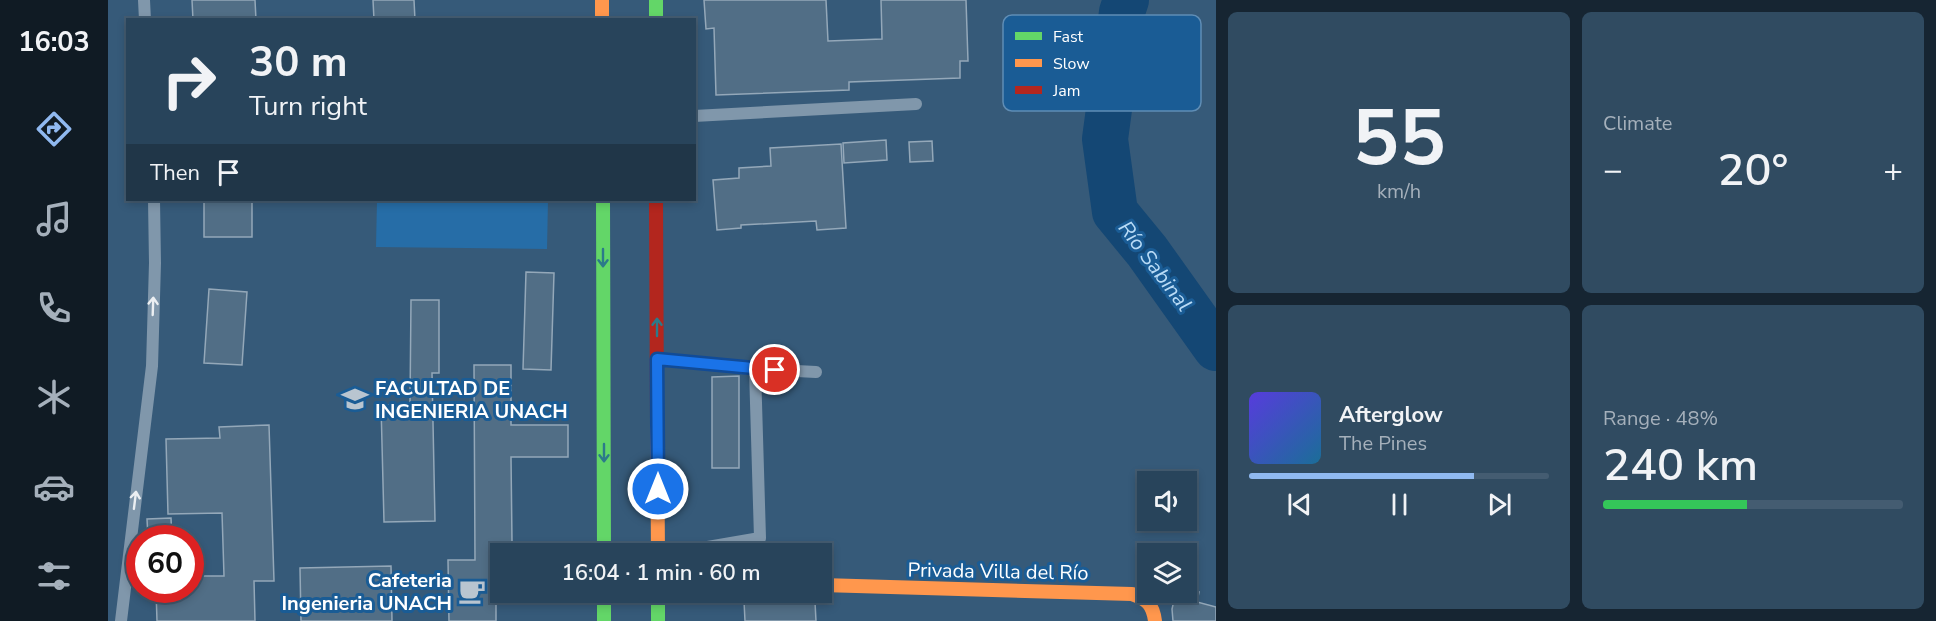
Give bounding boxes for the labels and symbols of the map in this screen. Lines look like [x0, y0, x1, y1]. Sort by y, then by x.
legend [1003, 15, 1201, 111]
text: Fast [1053, 26, 1084, 48]
text: Slow [1053, 53, 1090, 75]
text: Jam [1052, 80, 1080, 102]
water label: Río Sabinal [1112, 215, 1198, 317]
one-way arrow [597, 247, 609, 267]
one-way arrow [148, 297, 159, 317]
one-way arrow [651, 318, 663, 338]
pin [749, 344, 800, 395]
place label: FACULTAD DE INGENIERIA UNACH [375, 375, 568, 425]
school or university icon: FACULTAD DE INGENIERIA UNACH [340, 384, 370, 414]
one-way arrow [598, 442, 609, 462]
position arrow [626, 457, 690, 521]
one-way arrow [130, 491, 141, 511]
speed limit sign: 60 [126, 525, 204, 603]
street label: Privada Villa del Río [907, 556, 1089, 587]
place label: Cafeteria Ingenieria UNACH [282, 567, 452, 617]
cafe icon: Cafeteria Ingenieria UNACH [457, 576, 487, 606]

